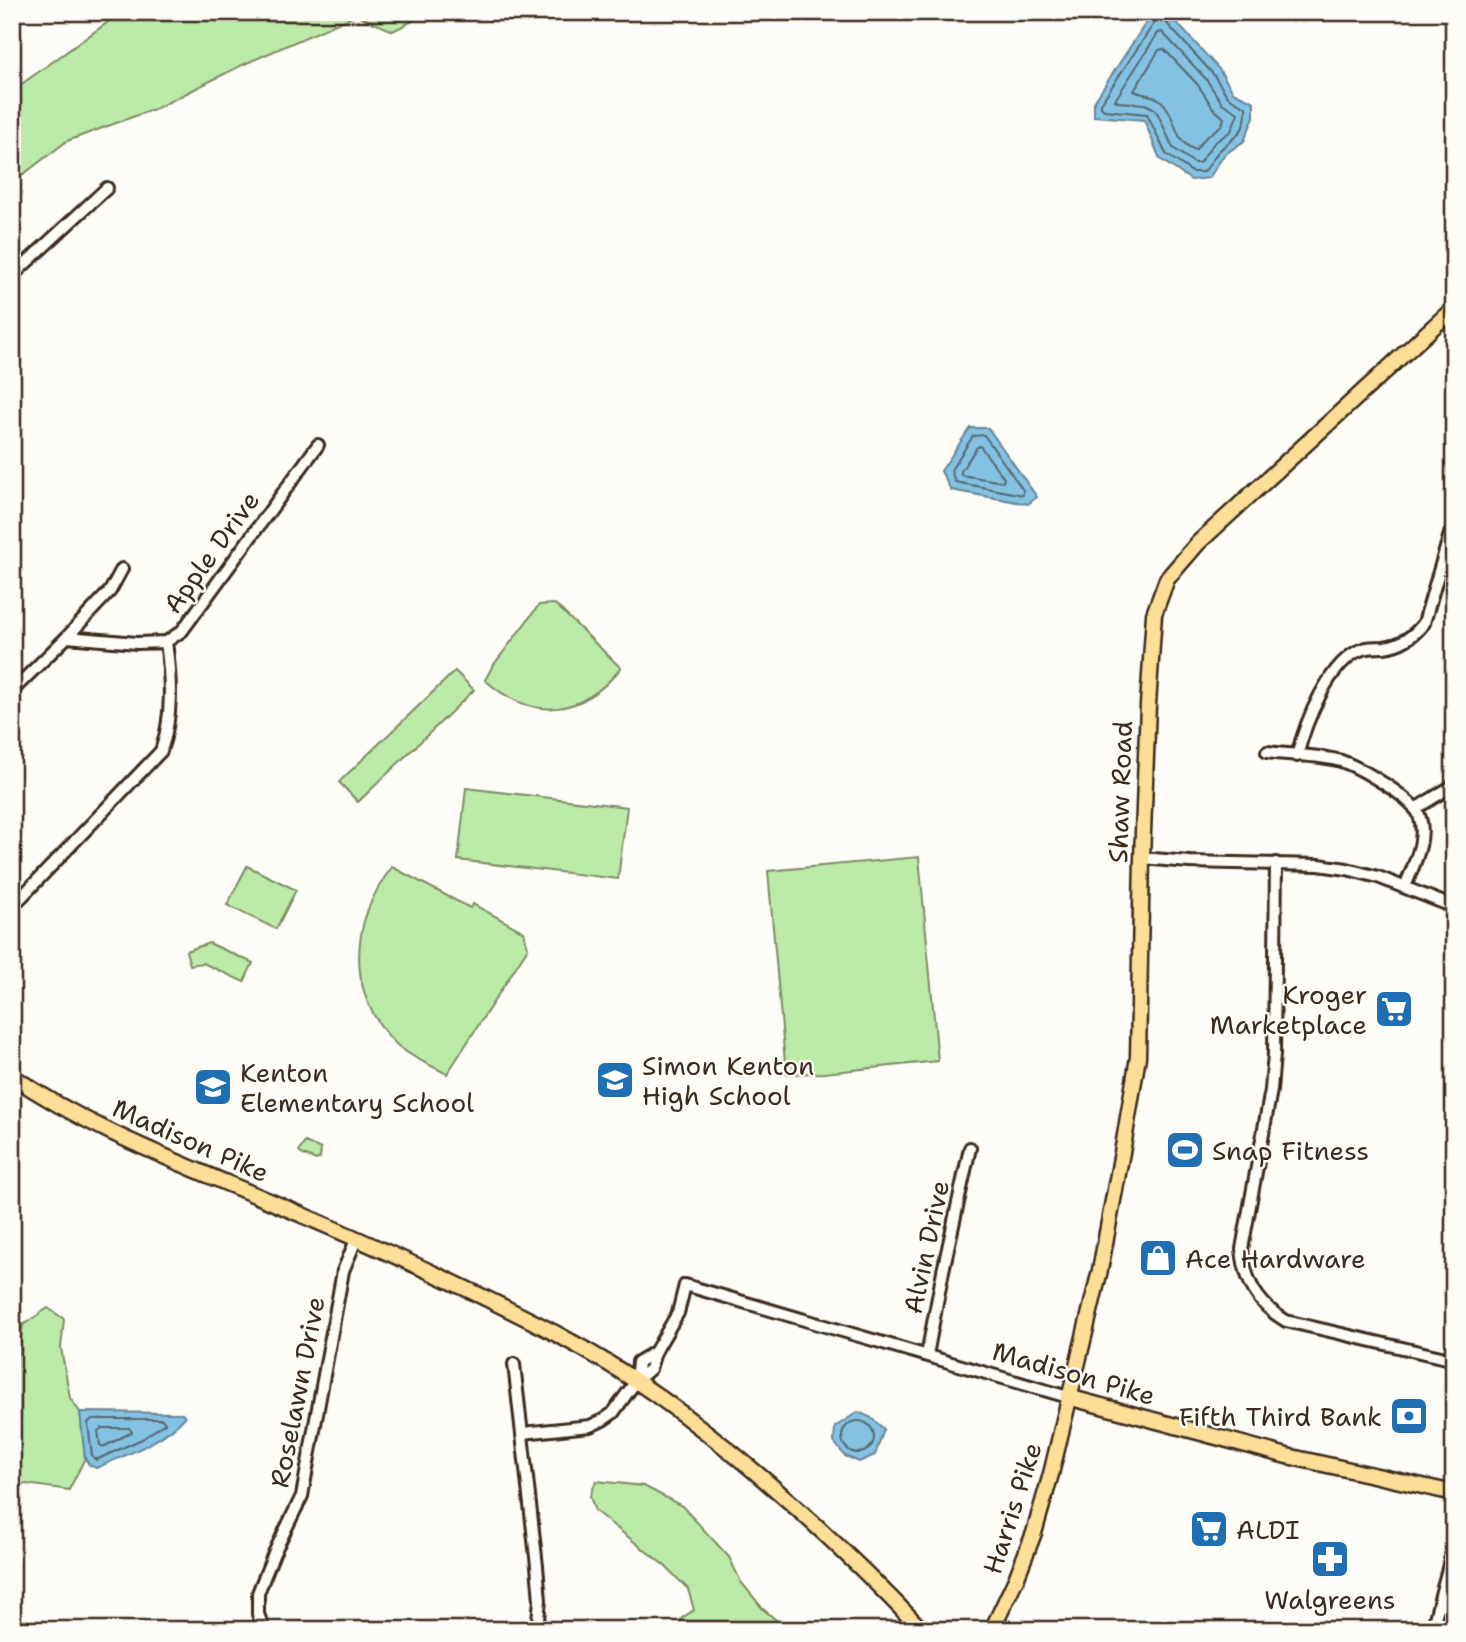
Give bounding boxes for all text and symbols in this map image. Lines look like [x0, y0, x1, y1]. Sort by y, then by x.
street label: Apple Drive [155, 484, 267, 620]
street label: Shaw Road [1100, 720, 1140, 864]
place label: Kroger Marketplace [1210, 977, 1367, 1042]
supermarket icon: Kroger Marketplace [1373, 988, 1415, 1030]
place label: Simon Kenton High School [642, 1048, 814, 1113]
place label: Kenton Elementary School [240, 1055, 474, 1120]
school or university icon: Simon Kenton High School [594, 1059, 636, 1101]
school or university icon: Kenton Elementary School [192, 1066, 234, 1108]
street label: Madison Pike [107, 1090, 275, 1190]
sports icon: Snap Fitness [1164, 1129, 1206, 1171]
place label: Snap Fitness [1212, 1133, 1369, 1168]
street label: Alvin Drive [895, 1177, 957, 1317]
shop icon: Ace Hardware [1137, 1237, 1179, 1279]
place label: Ace Hardware [1185, 1241, 1366, 1276]
street label: Roselawn Drive [261, 1293, 333, 1491]
street label: Madison Pike [989, 1333, 1159, 1413]
bank icon: Fifth Third Bank [1388, 1395, 1430, 1437]
place label: Fifth Third Bank [1179, 1399, 1382, 1434]
street label: Harris Pike [974, 1438, 1050, 1578]
supermarket icon: ALDI [1188, 1508, 1230, 1550]
place label: ALDI [1236, 1512, 1300, 1547]
pharmacy icon: Walgreens [1309, 1538, 1351, 1580]
place label: Walgreens [1264, 1582, 1396, 1617]

